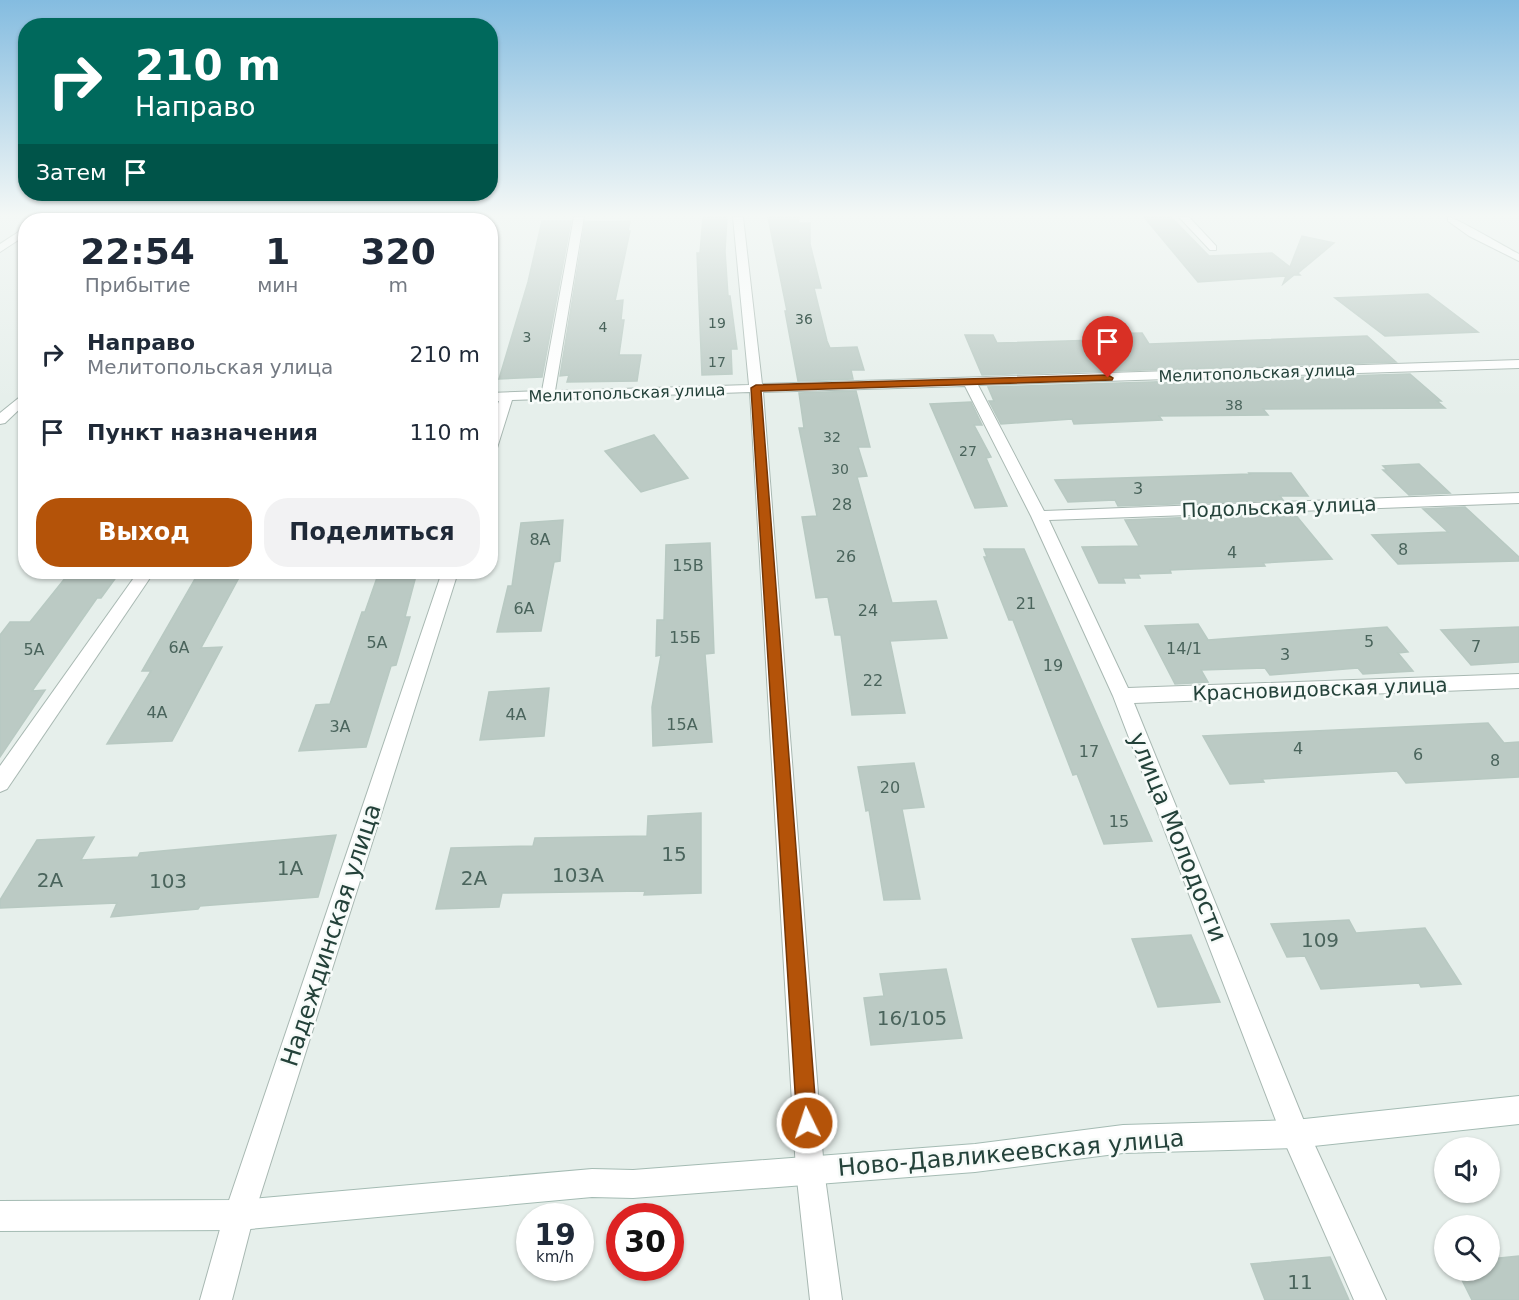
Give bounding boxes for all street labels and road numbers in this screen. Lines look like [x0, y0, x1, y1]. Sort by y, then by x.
street label: Мелитопольская улица [1158, 360, 1356, 386]
street label: Мелитопольская улица [528, 380, 726, 406]
street label: Подольская улица [1181, 492, 1377, 522]
street label: Красновидовская улица [1192, 673, 1448, 705]
street label: улица Молодости [1123, 728, 1233, 946]
street label: Надеждинская улица [275, 800, 387, 1070]
street label: Ново-Давликеевская улица [837, 1124, 1185, 1182]

